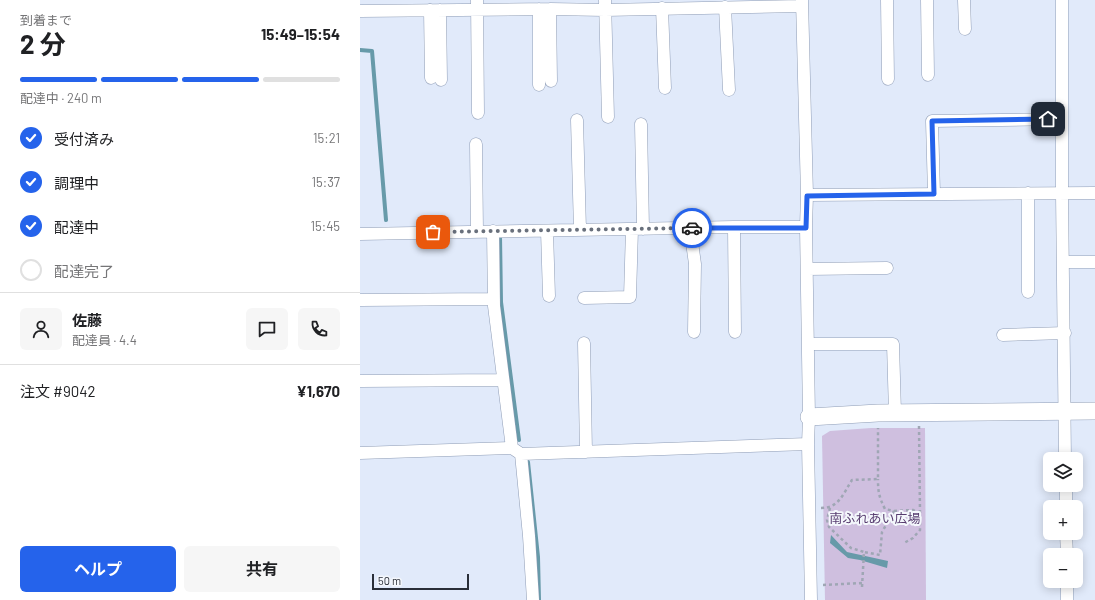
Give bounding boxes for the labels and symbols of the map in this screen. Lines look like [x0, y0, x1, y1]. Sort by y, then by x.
pin [1031, 102, 1065, 136]
courier [672, 208, 712, 248]
pin [416, 215, 450, 249]
park label: 南ふれあい広場 [829, 510, 921, 526]
scale bar [372, 572, 469, 591]

